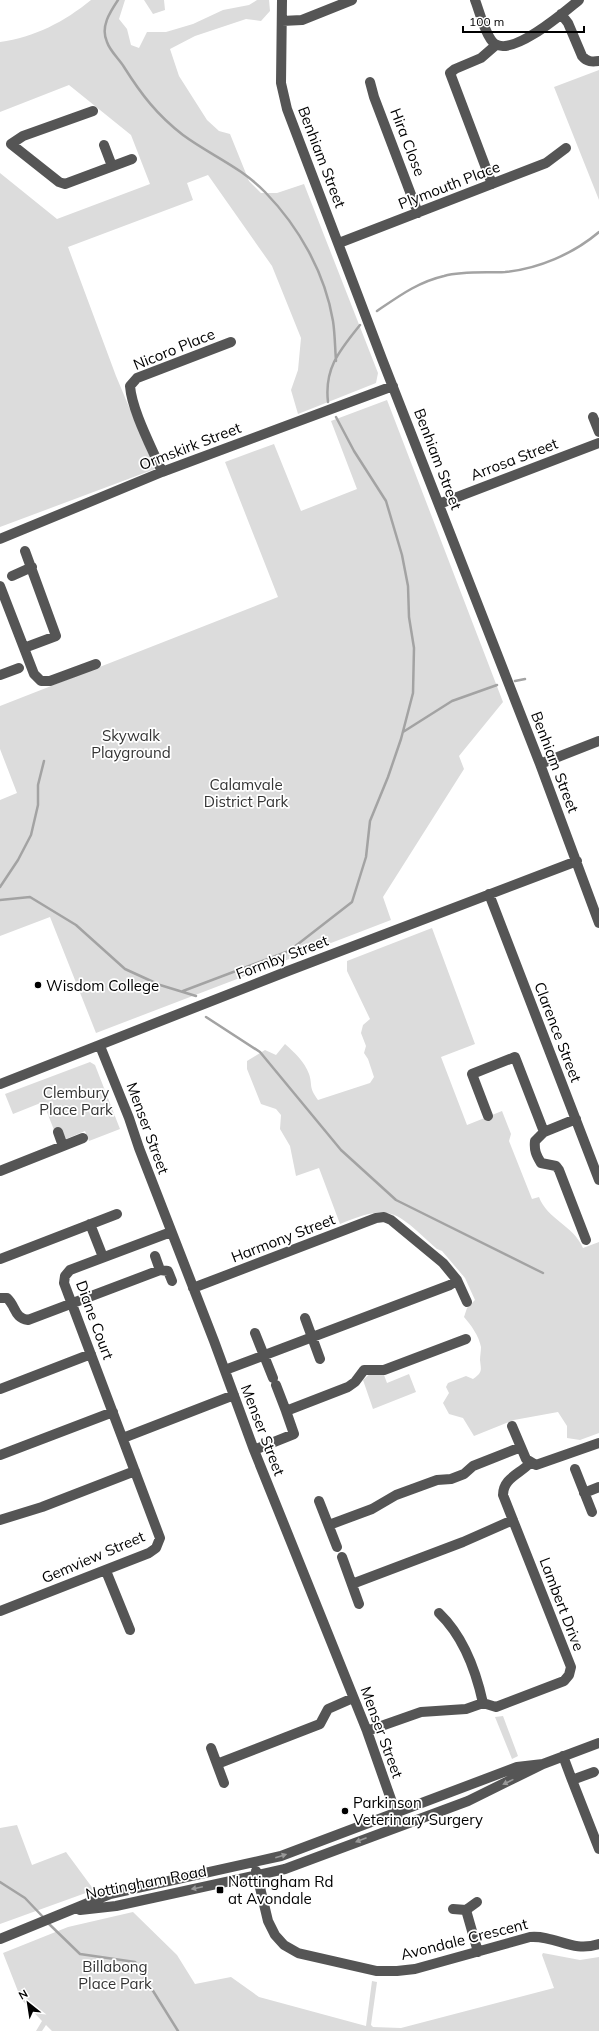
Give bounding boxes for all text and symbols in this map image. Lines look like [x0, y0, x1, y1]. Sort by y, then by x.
scale bar [463, 8, 584, 34]
text: 100 m [469, 14, 504, 29]
street label: Benhiam Street [294, 104, 350, 210]
street label: Hira Close [386, 105, 430, 179]
street label: Plymouth Place [395, 157, 503, 213]
street label: Nicoro Place [130, 324, 218, 374]
street label: Benhiam Street [410, 406, 466, 512]
street label: Ormskirk Street [136, 418, 244, 474]
street label: Arrosa Street [468, 434, 560, 484]
street label: Benhiam Street [527, 709, 583, 815]
park label: Skywalk Playground [91, 726, 171, 762]
park label: Calamvale District Park [204, 775, 289, 811]
street label: Formby Street [233, 931, 331, 983]
place label: Wisdom College [46, 976, 159, 995]
street label: Clarence Street [530, 979, 586, 1085]
marker: Wisdom College [33, 980, 43, 990]
street label: Menser Street [123, 1080, 173, 1176]
park label: Clembury Place Park [39, 1083, 113, 1119]
street label: Harmony Street [228, 1209, 338, 1267]
street label: Diane Court [72, 1278, 118, 1362]
street label: Menser Street [237, 1382, 289, 1478]
street label: Gemview Street [39, 1527, 147, 1587]
street label: Lambert Drive [535, 1554, 589, 1654]
street label: Menser Street [357, 1684, 407, 1780]
one-way arrow [502, 1778, 514, 1785]
place label: Parkinson Veterinary Surgery [353, 1793, 483, 1829]
marker: Parkinson Veterinary Surgery [340, 1806, 350, 1816]
one-way arrow [355, 1837, 367, 1843]
one-way arrow [275, 1853, 287, 1859]
street label: Nottingham Road [84, 1861, 208, 1903]
place label: Nottingham Rd at Avondale [228, 1872, 334, 1908]
marker: Nottingham Rd at Avondale [215, 1885, 225, 1895]
one-way arrow [190, 1886, 203, 1892]
street label: Avondale Crescent [399, 1914, 529, 1964]
park label: Billabong Place Park [78, 1957, 152, 1993]
north arrow [8, 1983, 48, 2023]
text: N [16, 1986, 30, 2002]

